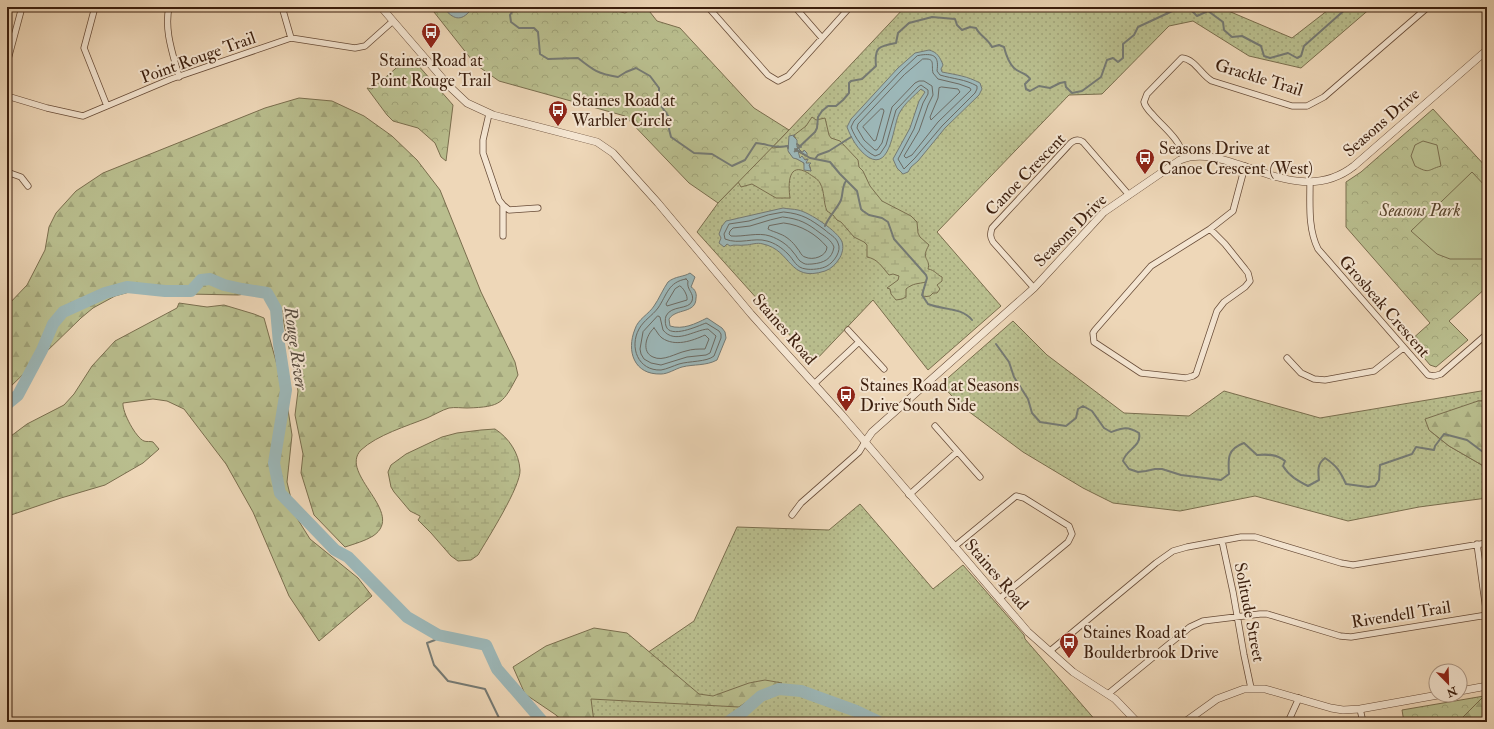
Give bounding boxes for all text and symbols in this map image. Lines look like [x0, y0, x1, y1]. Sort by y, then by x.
bus stop icon: Staines Road at Point Rouge Trail [420, 21, 442, 49]
street label: Point Rouge Trail [138, 27, 259, 88]
place label: Staines Road at Point Rouge Trail [371, 50, 492, 91]
street label: Grackle Trail [1212, 54, 1306, 101]
street label: Seasons Drive [1339, 83, 1424, 161]
place label: Staines Road at Warbler Circle [571, 90, 676, 131]
bus stop icon: Staines Road at Warbler Circle [547, 99, 569, 127]
street label: Canoe Crescent [981, 128, 1070, 220]
place label: Seasons Drive at Canoe Crescent (West) [1159, 138, 1313, 179]
bus stop icon: Seasons Drive at Canoe Crescent (West) [1134, 147, 1156, 175]
street label: Seasons Drive [1029, 189, 1111, 271]
park label: Seasons Park [1379, 200, 1460, 221]
street label: Grosbeak Crescent [1335, 251, 1435, 362]
street label: Staines Road [748, 289, 822, 370]
water label: Rouge River [278, 304, 313, 392]
place label: Staines Road at Seasons Drive South Side [860, 375, 1019, 416]
bus stop icon: Staines Road at Seasons Drive South Side [835, 384, 857, 412]
street label: Staines Road [960, 534, 1034, 615]
street label: Solitude Street [1230, 561, 1270, 664]
street label: Rivendell Trail [1350, 596, 1453, 633]
place label: Staines Road at Boulderbrook Drive [1083, 622, 1219, 663]
bus stop icon: Staines Road at Boulderbrook Drive [1058, 631, 1080, 659]
north arrow [1428, 663, 1468, 703]
text: N [1444, 683, 1460, 700]

